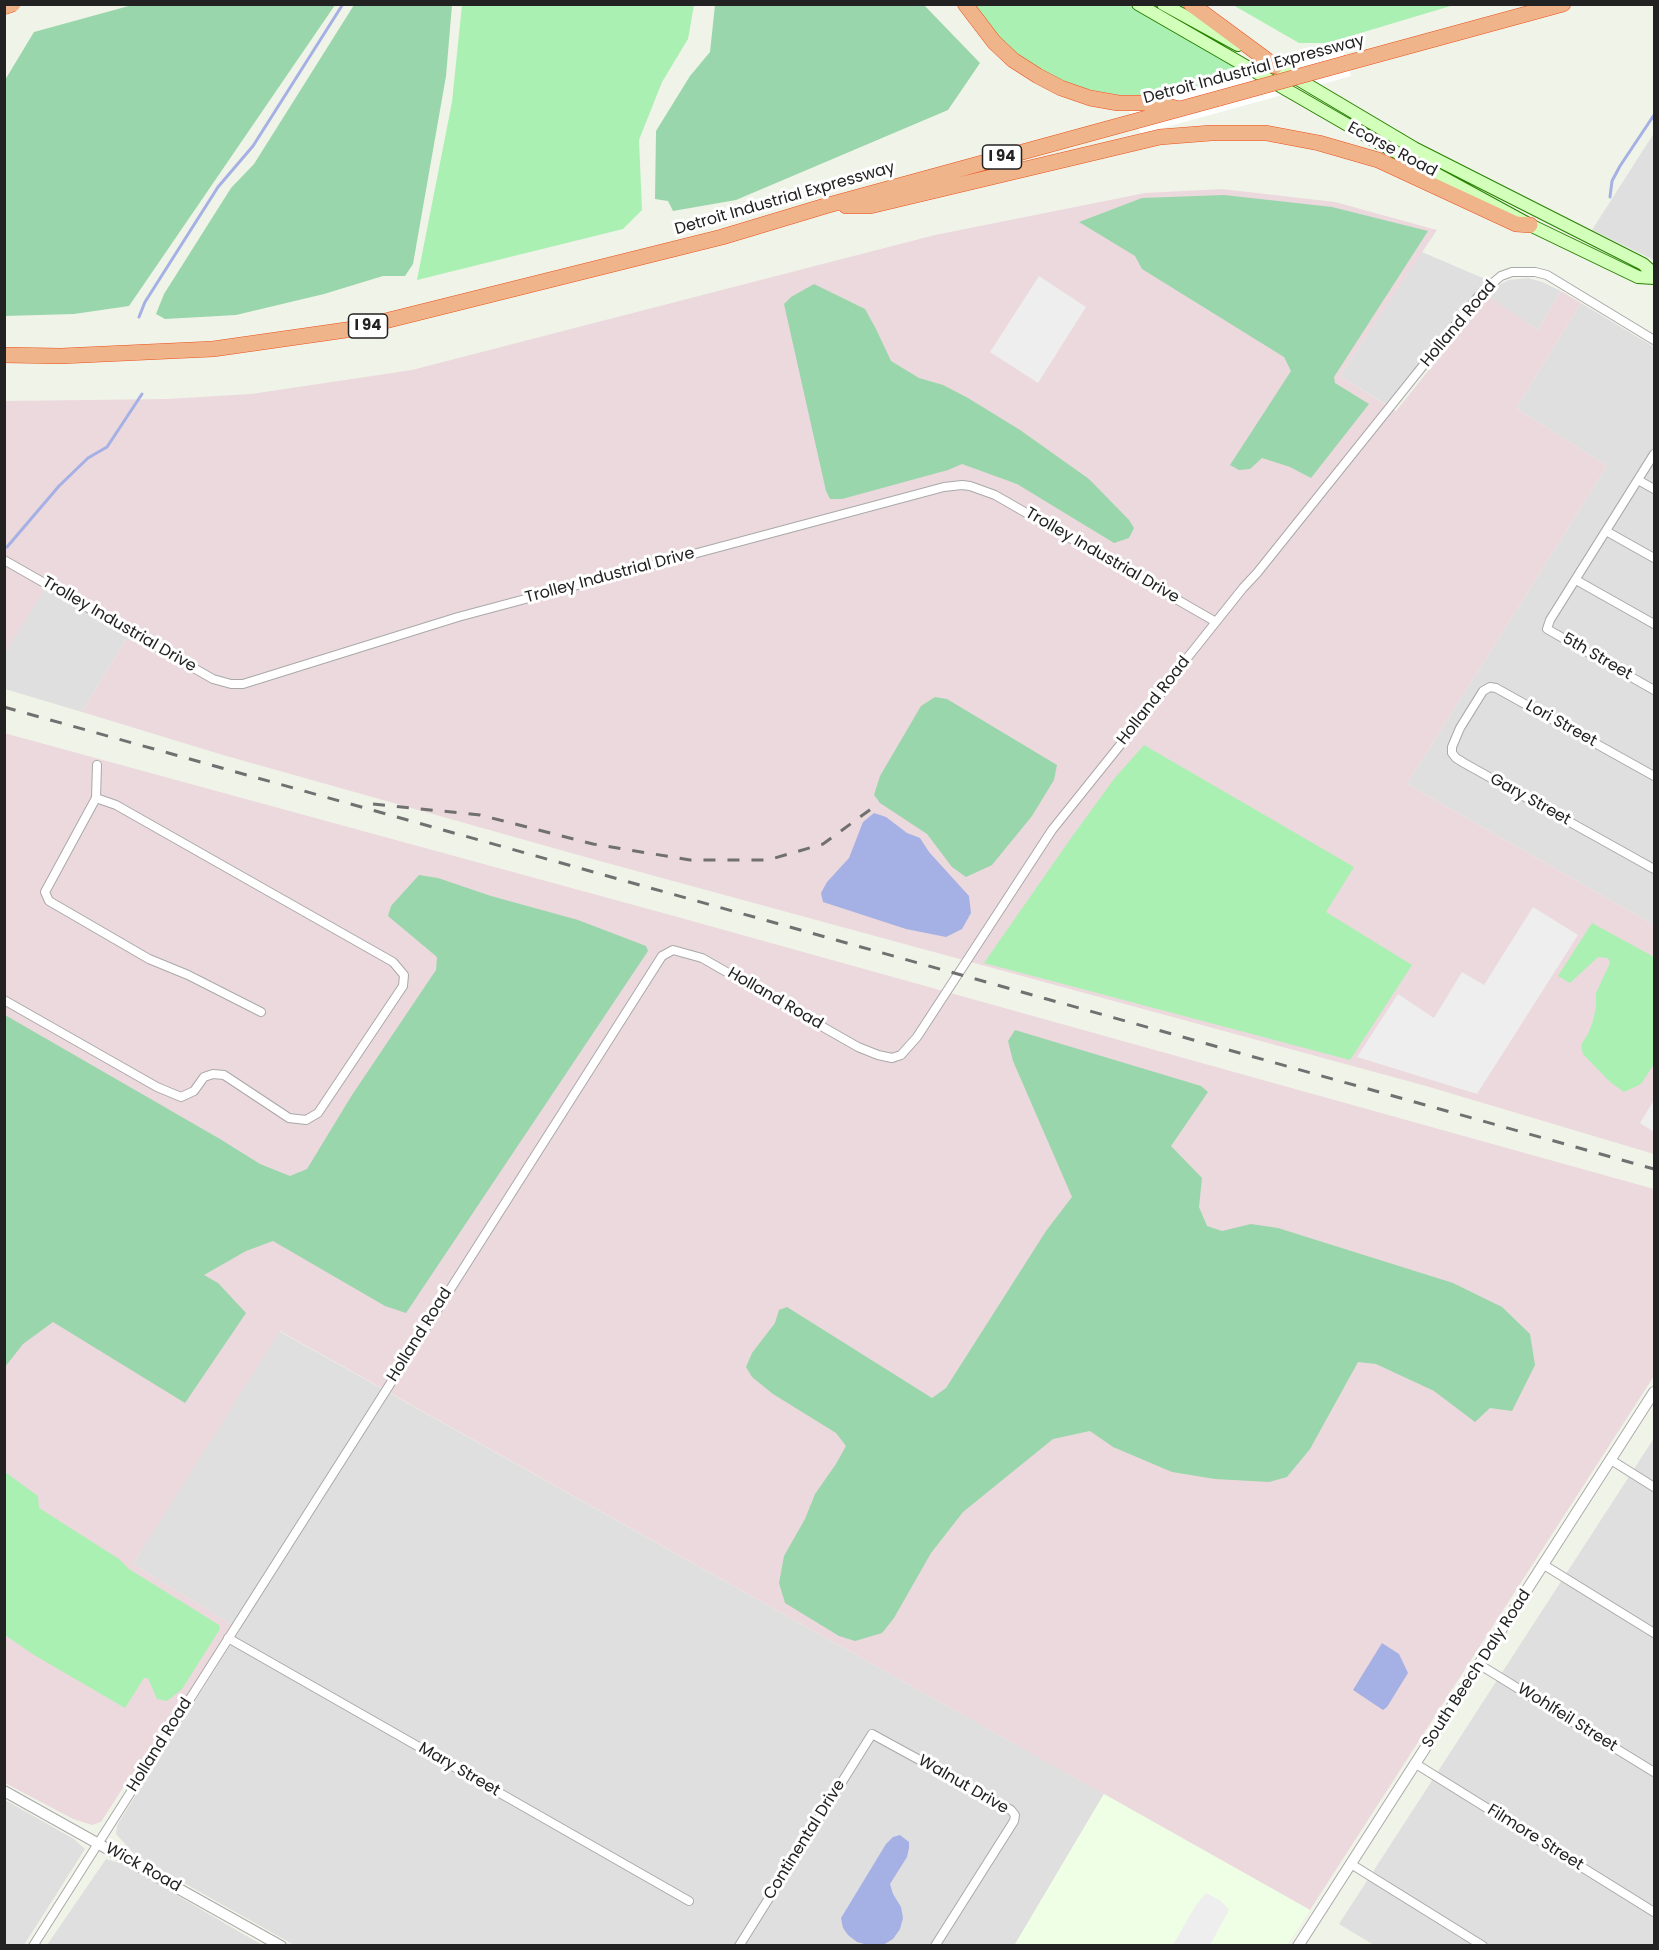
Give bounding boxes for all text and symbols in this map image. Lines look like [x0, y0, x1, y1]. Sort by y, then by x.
street label: Detroit Industrial Expressway [1141, 31, 1367, 109]
street label: Ecorse Road [1344, 118, 1440, 182]
road number: I 94 [982, 145, 1022, 169]
street label: Detroit Industrial Expressway [673, 158, 897, 240]
street label: Holland Road [1417, 277, 1501, 371]
road number: I 94 [348, 314, 388, 338]
street label: Trolley Industrial Drive [1022, 504, 1182, 608]
street label: Trolley Industrial Drive [523, 544, 697, 608]
street label: Trolley Industrial Drive [39, 573, 199, 677]
street label: 5th Street [1559, 629, 1635, 685]
street label: Holland Road [1114, 653, 1194, 749]
street label: Lori Street [1522, 697, 1600, 751]
street label: Gary Street [1486, 770, 1574, 830]
street label: Holland Road [724, 964, 826, 1034]
street label: Holland Road [384, 1285, 456, 1385]
street label: South Beech Daly Road [1419, 1586, 1535, 1752]
street label: Wohlfeil Street [1513, 1680, 1621, 1756]
street label: Holland Road [124, 1695, 196, 1795]
street label: Mary Street [415, 1739, 503, 1801]
street label: Walnut Drive [914, 1751, 1012, 1819]
street label: Continental Drive [760, 1776, 850, 1904]
street label: Filmore Street [1483, 1801, 1587, 1875]
street label: Wick Road [102, 1839, 184, 1897]

